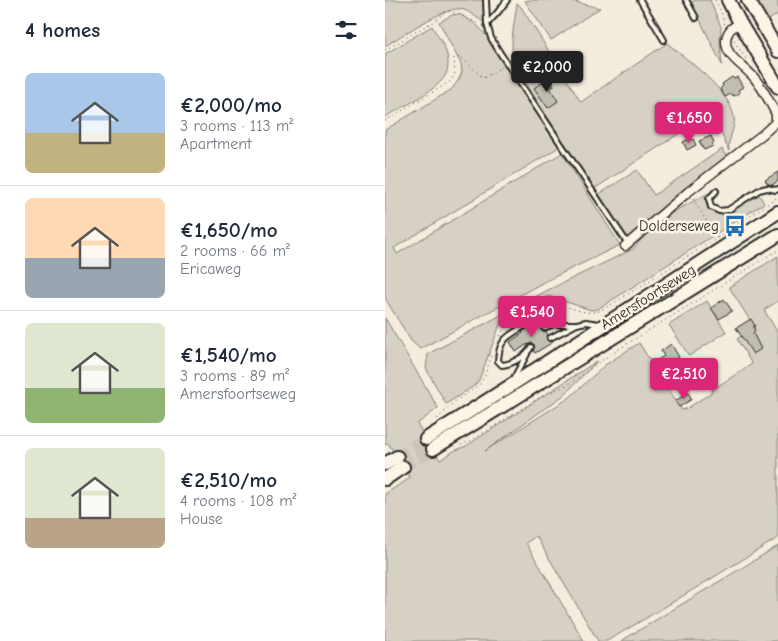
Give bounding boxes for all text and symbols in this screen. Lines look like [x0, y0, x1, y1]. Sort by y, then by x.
icon: filters [332, 16, 360, 44]
text: 4 homes [25, 18, 100, 42]
pin: €2,000 [506, 51, 588, 93]
text: €2,000 [522, 58, 572, 76]
icon: home [65, 93, 125, 153]
text: €2,000/mo [180, 93, 282, 117]
pin: €1,650 [648, 102, 730, 144]
text: €1,650 [666, 109, 712, 127]
text: 3 rooms · 113 m² [180, 117, 293, 135]
text: Apartment [180, 135, 252, 153]
bus stop icon: Dolderseweg [722, 213, 748, 239]
place label: Dolderseweg [639, 217, 719, 235]
icon: home [65, 218, 125, 278]
text: €1,650/mo [180, 218, 278, 242]
text: 2 rooms · 66 m² [180, 242, 290, 260]
text: Ericaweg [180, 260, 241, 278]
street label: Amersfoortseweg [597, 261, 699, 333]
pin: €1,540 [491, 296, 573, 338]
text: €1,540 [509, 303, 555, 321]
icon: home [65, 343, 125, 403]
text: €1,540/mo [180, 343, 277, 367]
pin: €2,510 [643, 358, 725, 400]
text: €2,510 [661, 365, 707, 383]
text: 3 rooms · 89 m² [180, 367, 289, 385]
text: Amersfoortseweg [180, 385, 296, 403]
icon: home [65, 468, 125, 528]
text: €2,510/mo [180, 468, 277, 492]
text: 4 rooms · 108 m² [180, 492, 296, 510]
text: House [180, 510, 223, 528]

